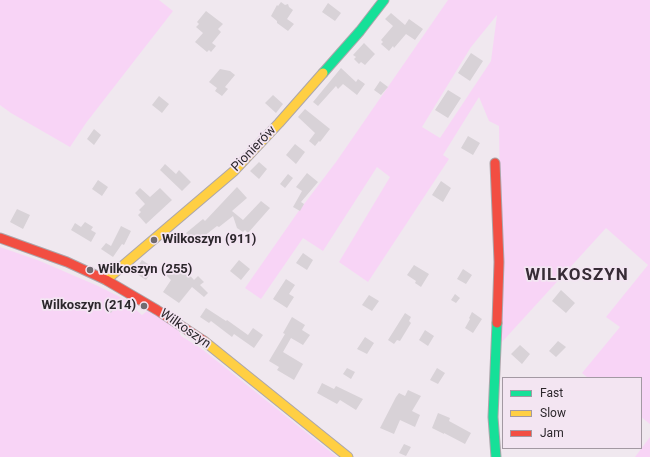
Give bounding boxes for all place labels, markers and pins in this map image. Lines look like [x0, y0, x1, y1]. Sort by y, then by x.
place label: Wilkoszyn (911) [162, 232, 256, 248]
marker: Wilkoszyn (911) [149, 235, 159, 245]
place label: Wilkoszyn (255) [98, 262, 192, 278]
marker: Wilkoszyn (255) [85, 265, 95, 275]
place label: Wilkoszyn (214) [42, 298, 136, 314]
marker: Wilkoszyn (214) [139, 301, 149, 311]

